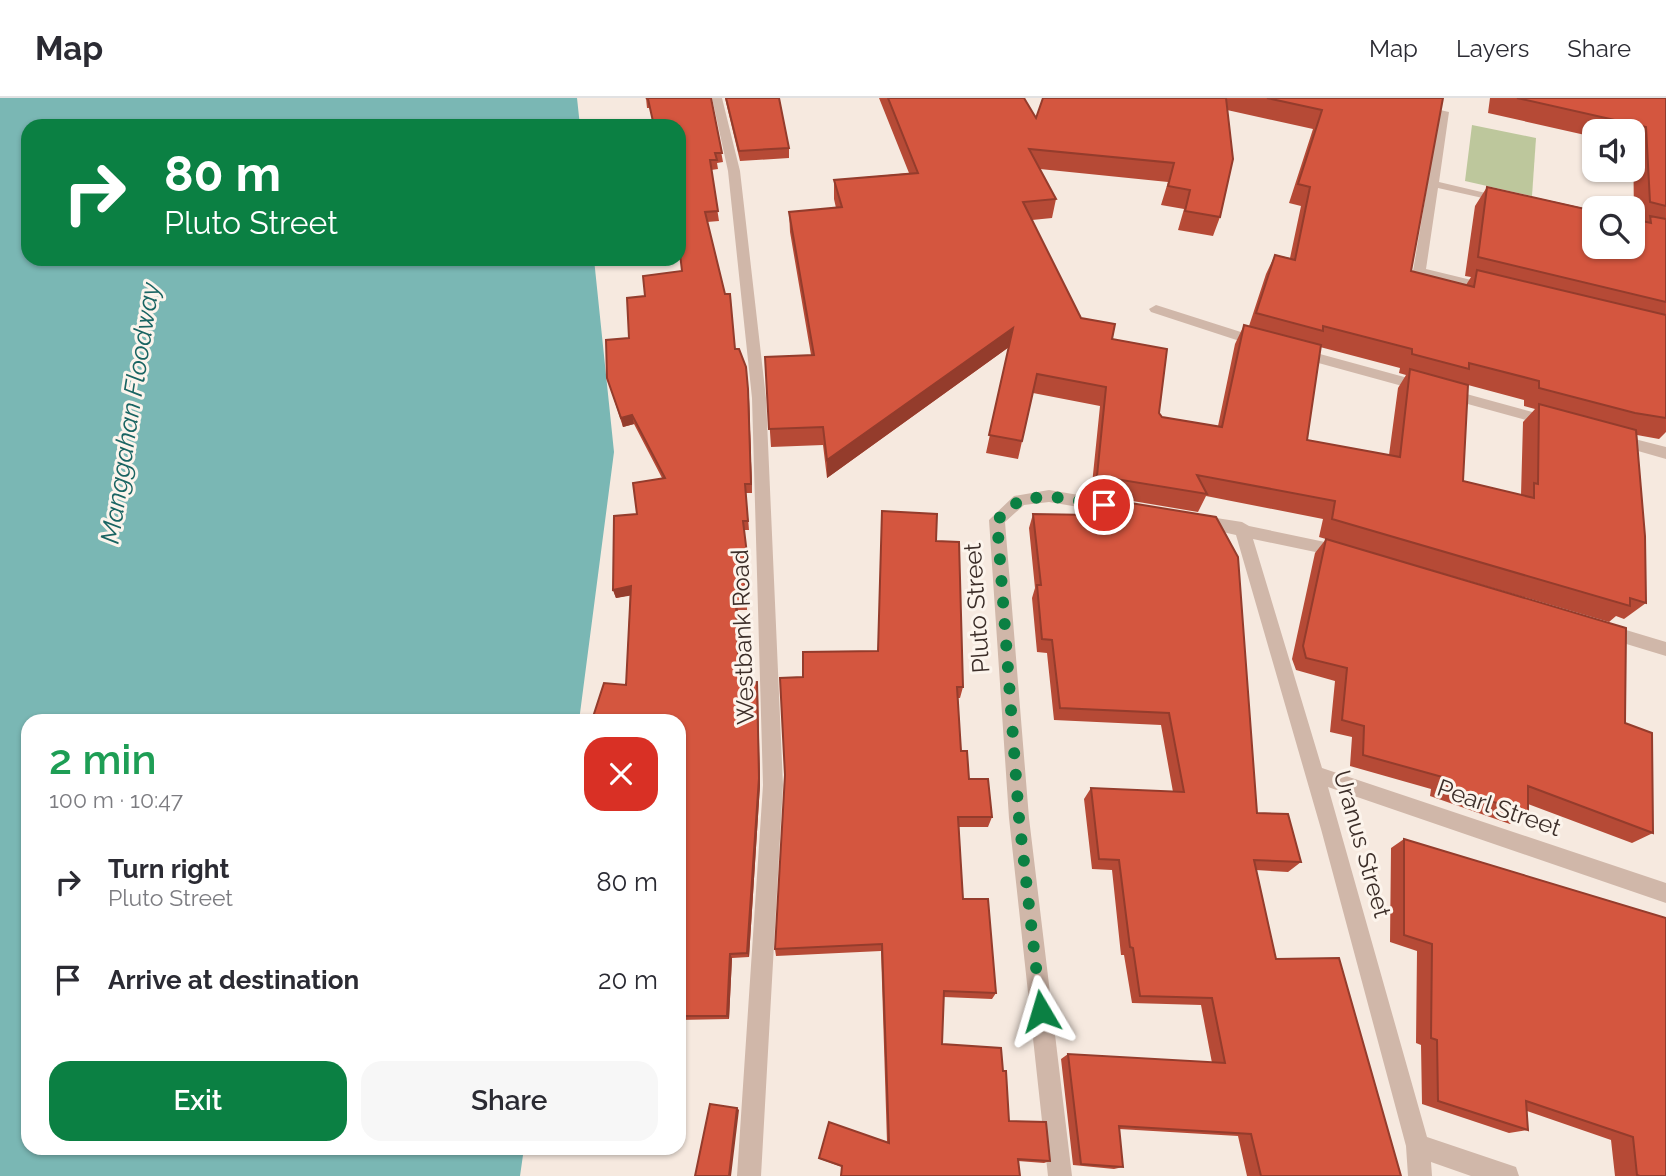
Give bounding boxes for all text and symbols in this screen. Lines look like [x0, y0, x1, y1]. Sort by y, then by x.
text: Map [35, 29, 103, 68]
text: Map [1369, 34, 1418, 63]
text: Layers [1456, 34, 1529, 63]
text: Share [1567, 34, 1631, 63]
map controls [1582, 119, 1645, 259]
button: sound [1582, 119, 1645, 182]
text: 80 m [164, 145, 281, 202]
icon: right [49, 147, 140, 238]
button: search [1582, 196, 1645, 259]
text: Pluto Street [164, 204, 338, 241]
water label: Manggahan Floodway [95, 279, 166, 546]
pin [1074, 475, 1134, 535]
icon: arrive [1085, 486, 1123, 524]
street label: Pluto Street [957, 542, 996, 674]
street label: Westbank Road [725, 549, 760, 725]
text: 2 min [49, 735, 157, 784]
button: close [584, 737, 658, 811]
street label: Uranus Street [1328, 767, 1397, 921]
street label: Pearl Street [1434, 773, 1565, 842]
text: 100 m · 10:47 [49, 786, 183, 813]
text: Turn right [108, 854, 229, 884]
icon: right [49, 863, 87, 901]
text: 80 m [596, 867, 658, 897]
text: Pluto Street [108, 884, 233, 911]
icon: arrive [49, 961, 87, 999]
text: Arrive at destination [108, 965, 359, 995]
text: 20 m [598, 965, 658, 995]
position arrow [1004, 974, 1078, 1048]
button: Exit [49, 1061, 347, 1141]
button: Share [361, 1061, 658, 1141]

